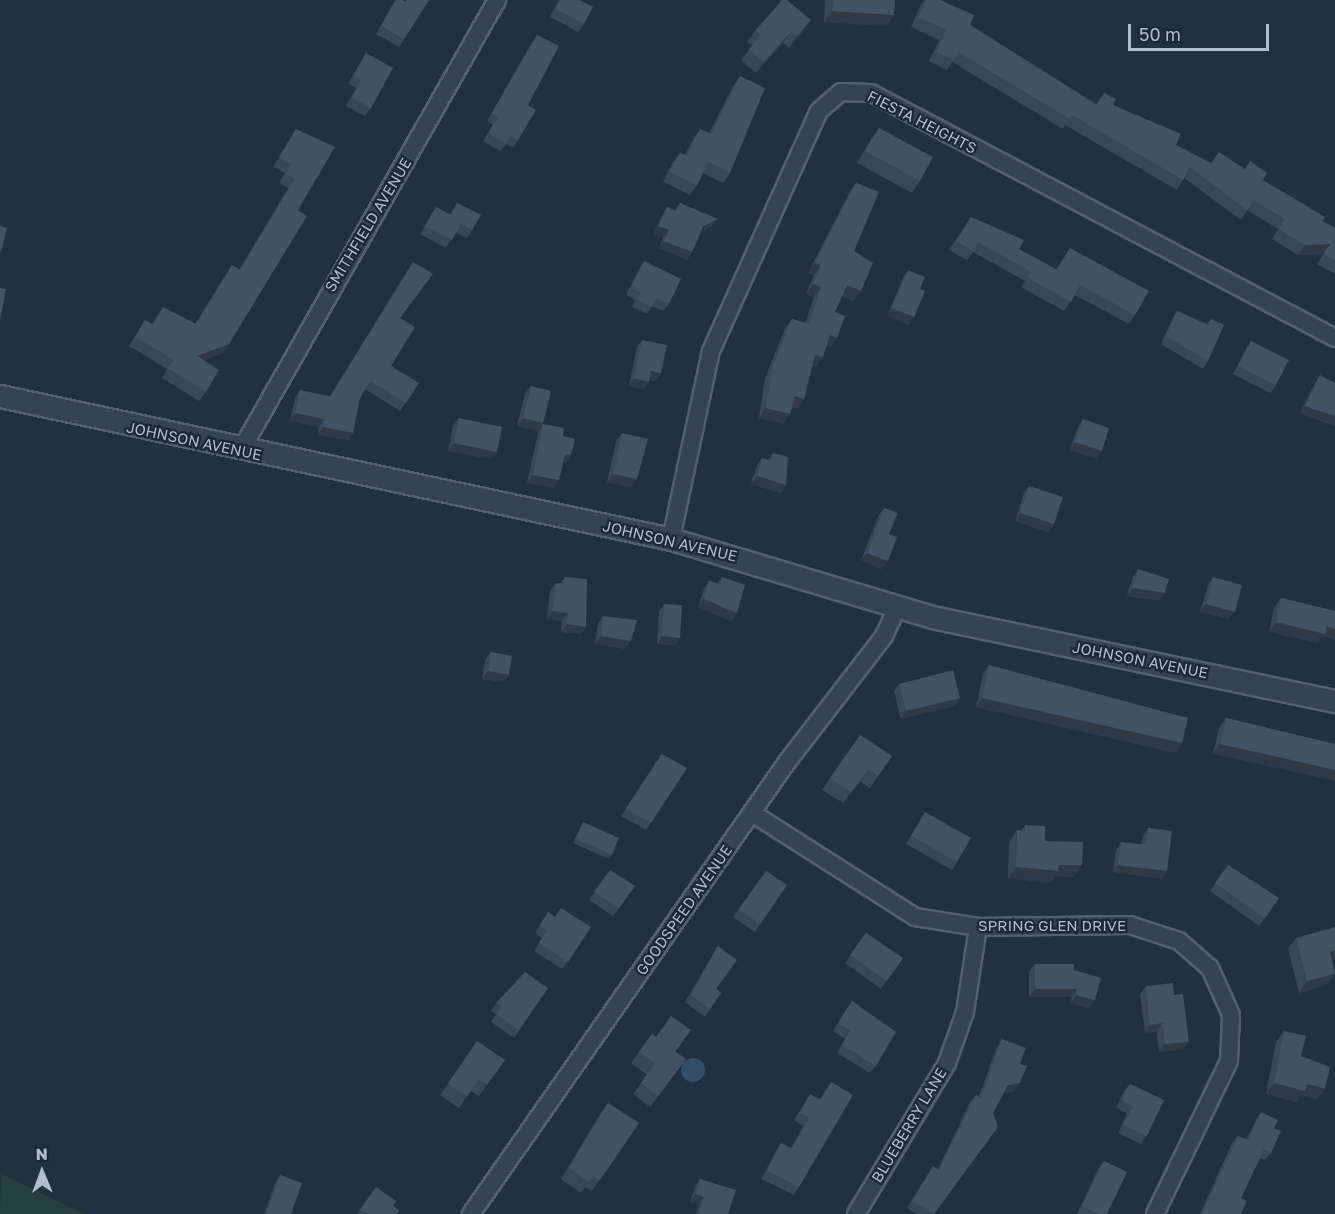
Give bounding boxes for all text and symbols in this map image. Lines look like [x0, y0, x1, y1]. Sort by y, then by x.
scale bar [1131, 12, 1272, 50]
text: 50 m [1139, 23, 1181, 45]
street label: FIESTA HEIGHTS [864, 87, 980, 157]
street label: SMITHFIELD AVENUE [321, 155, 415, 295]
street label: JOHNSON AVENUE [125, 418, 263, 464]
street label: JOHNSON AVENUE [601, 517, 739, 565]
street label: JOHNSON AVENUE [1071, 638, 1209, 682]
street label: GOODSPEED AVENUE [632, 841, 736, 979]
street label: SPRING GLEN DRIVE [978, 917, 1126, 935]
street label: BLUEBERRY LANE [868, 1064, 950, 1186]
north arrow [12, 1142, 72, 1202]
text: N [35, 1144, 48, 1164]

